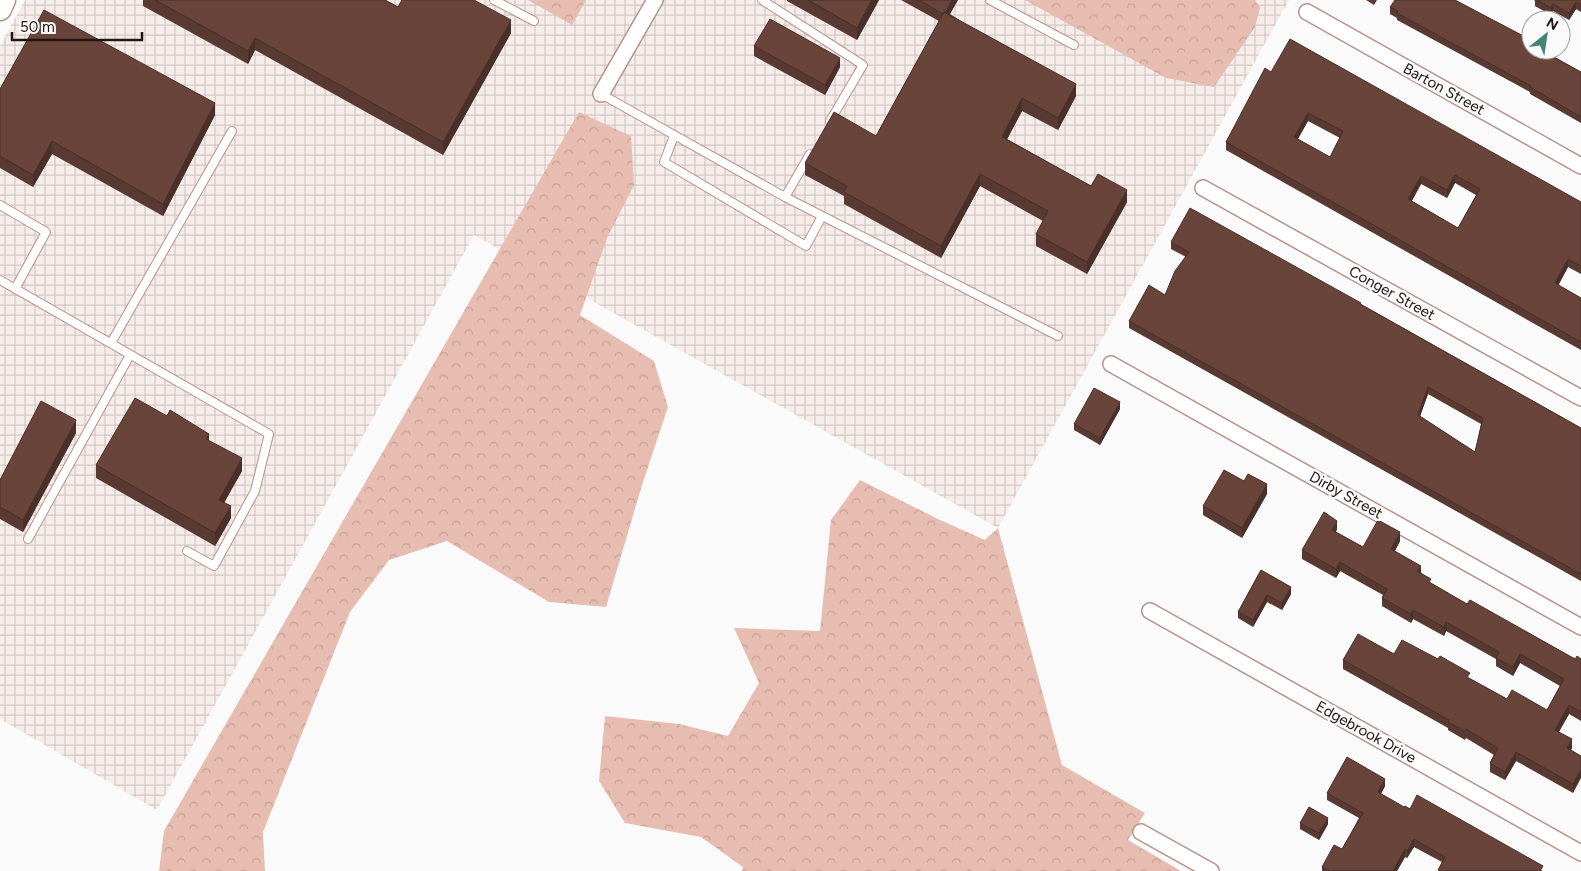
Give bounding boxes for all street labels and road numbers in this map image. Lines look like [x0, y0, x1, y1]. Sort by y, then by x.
street label: Barton Street [1400, 59, 1488, 119]
street label: Conger Street [1346, 262, 1438, 324]
street label: Dirby Street [1306, 467, 1386, 523]
street label: Edgebrook Drive [1313, 697, 1419, 767]

